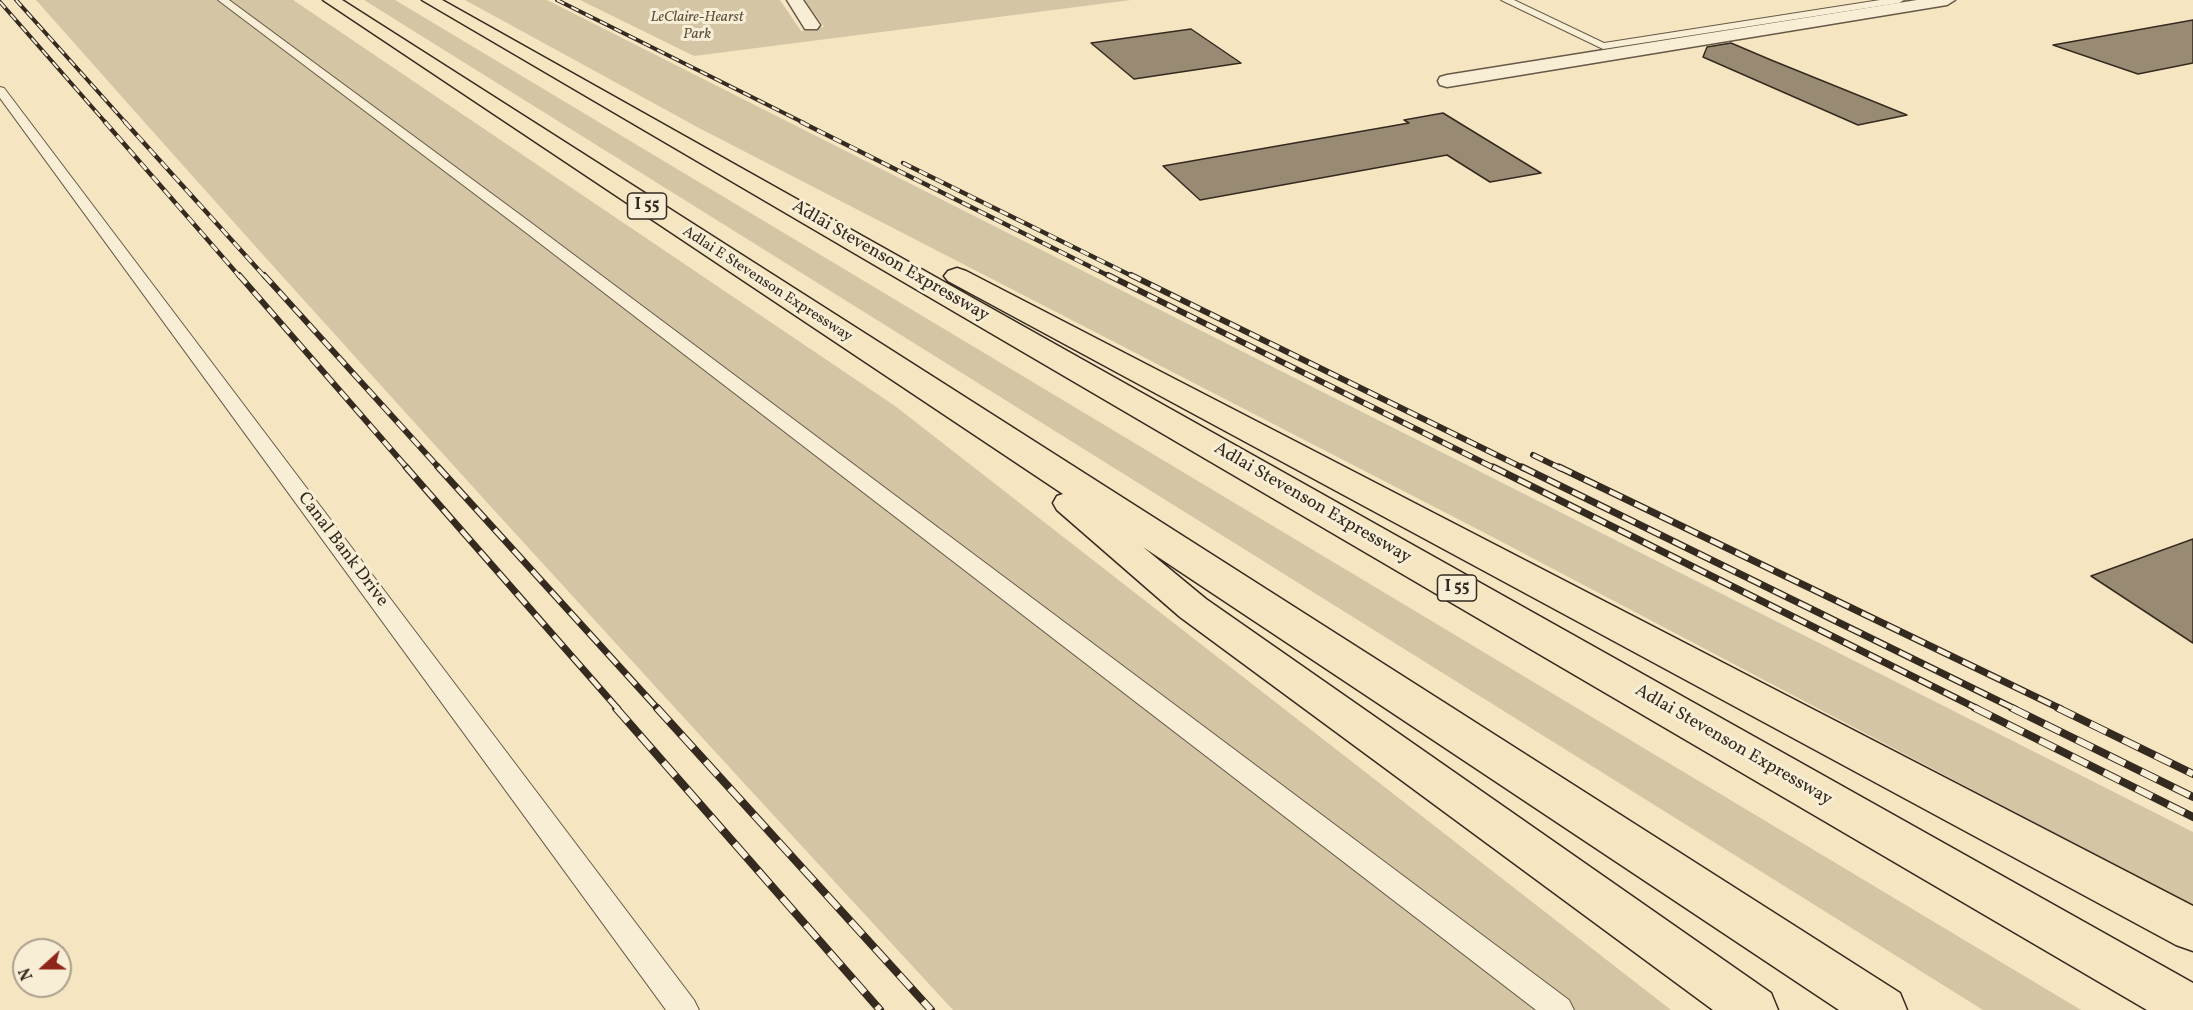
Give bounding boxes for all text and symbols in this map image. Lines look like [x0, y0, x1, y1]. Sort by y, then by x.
park label: LeClaire-Hearst Park [650, 9, 744, 44]
road number: I 55 [628, 193, 666, 219]
street label: Adlai Stevenson Expressway [788, 197, 992, 327]
street label: Adlai E Stevenson Expressway [679, 223, 855, 347]
street label: Adlai Stevenson Expressway [1210, 439, 1414, 569]
street label: Canal Bank Drive [292, 489, 392, 611]
road number: I 55 [1438, 575, 1476, 601]
street label: Adlai Stevenson Expressway [1631, 681, 1835, 811]
north arrow [12, 938, 72, 998]
text: N [15, 964, 39, 983]

